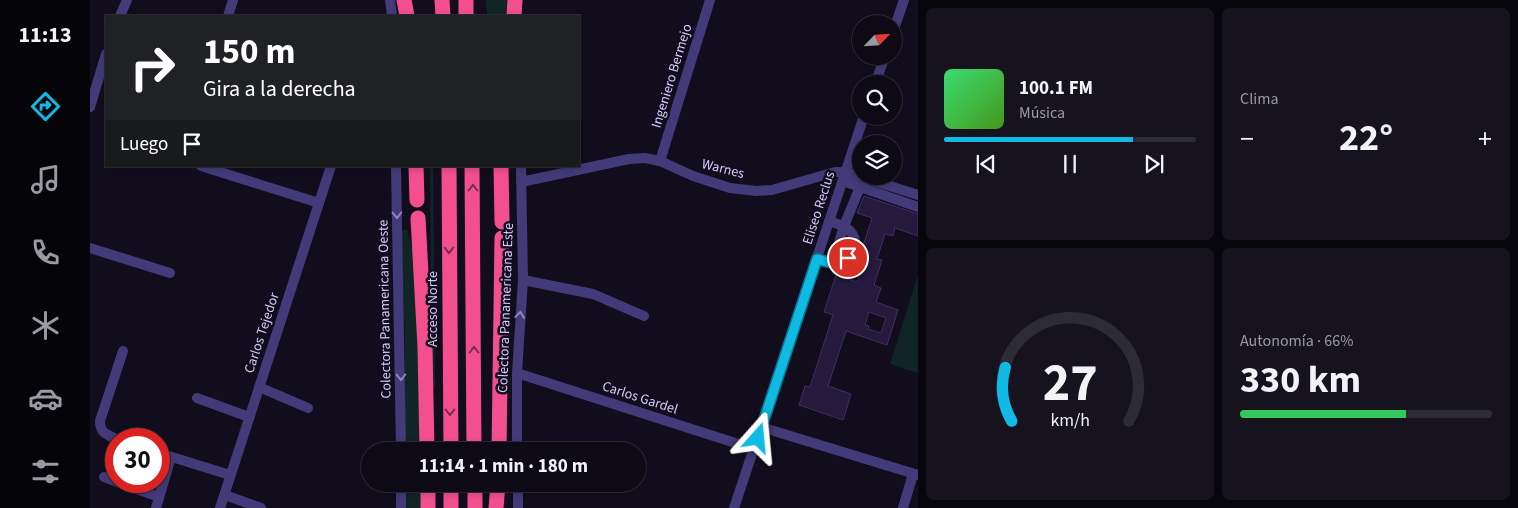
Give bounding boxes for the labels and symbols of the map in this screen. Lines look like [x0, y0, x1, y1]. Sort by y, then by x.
north arrow [852, 15, 902, 65]
street label: Ingeniero Bermejo [647, 21, 697, 131]
street label: Warnes [700, 154, 746, 184]
street label: Eliseo Reclus [798, 169, 840, 247]
one-way arrow [468, 183, 478, 191]
one-way arrow [392, 211, 403, 219]
street label: Colectora Panamericana Oeste [373, 219, 397, 399]
street label: Colectora Panamericana Este [493, 223, 519, 393]
pin [827, 237, 869, 279]
one-way arrow [444, 246, 454, 254]
street label: Acceso Norte [423, 271, 443, 347]
street label: Carlos Tejedor [240, 290, 285, 376]
one-way arrow [514, 311, 525, 319]
one-way arrow [469, 346, 479, 354]
one-way arrow [396, 374, 406, 382]
street label: Carlos Gardel [600, 376, 681, 420]
one-way arrow [445, 409, 455, 417]
position arrow [731, 411, 783, 463]
speed limit sign: 30 [105, 428, 170, 493]

